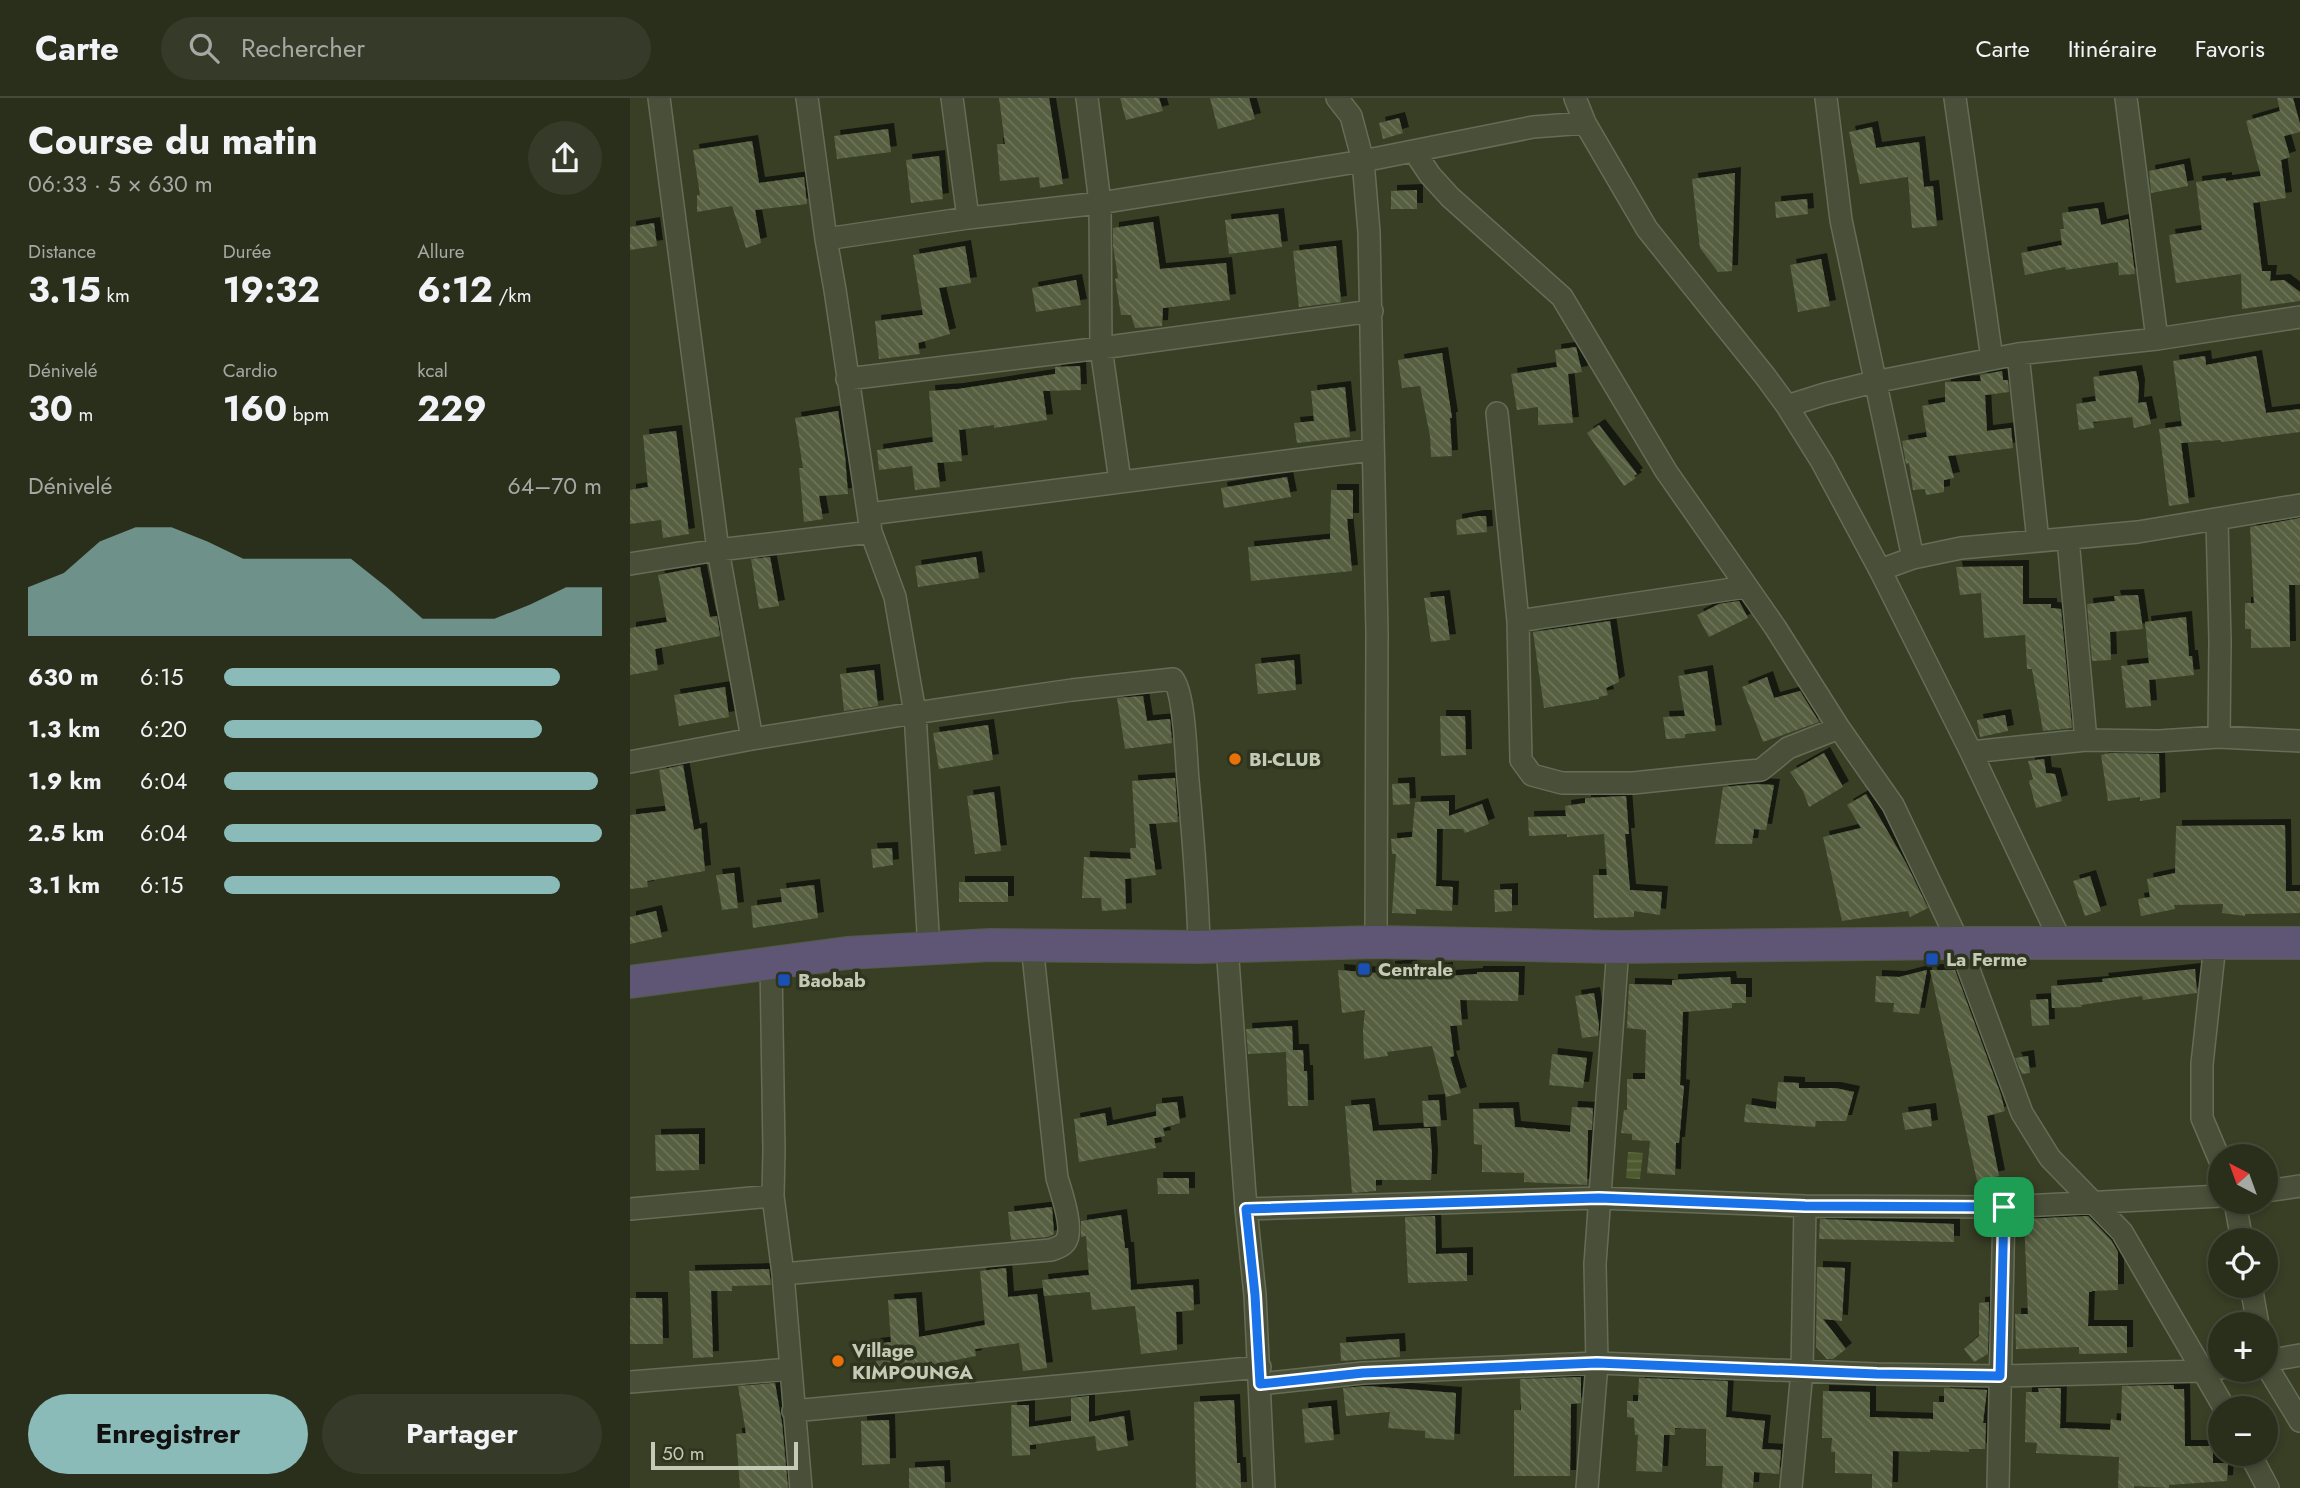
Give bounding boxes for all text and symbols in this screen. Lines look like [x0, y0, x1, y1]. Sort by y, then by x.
search box [161, 17, 651, 80]
text: Carte [35, 25, 119, 72]
icon: search [185, 29, 223, 67]
text: Rechercher [241, 29, 365, 67]
text: Carte [1975, 31, 2030, 66]
text: Itinéraire [2068, 31, 2157, 66]
text: Favoris [2195, 31, 2265, 66]
text: Course du matin [28, 113, 318, 168]
button: share [528, 121, 602, 195]
text: 06:33 · 5 × 630 m [28, 167, 213, 201]
text: Distance [28, 238, 96, 265]
text: Durée [223, 238, 271, 265]
text: Allure [417, 238, 465, 265]
text: 3.15 [28, 265, 101, 315]
text: 19:32 [223, 265, 320, 315]
text: 6:12 [417, 265, 493, 315]
text: km [101, 282, 130, 309]
text: /km [493, 282, 531, 309]
text: Dénivelé [28, 357, 98, 384]
text: Cardio [223, 357, 277, 384]
text: kcal [417, 357, 448, 384]
text: 30 [28, 384, 73, 434]
text: 160 [223, 384, 287, 434]
text: 229 [417, 384, 487, 434]
text: m [73, 401, 93, 428]
text: bpm [287, 401, 329, 428]
text: Dénivelé [28, 469, 112, 503]
text: 64–70 m [508, 469, 602, 503]
text: 630 m [28, 660, 99, 694]
text: 6:15 [140, 660, 183, 694]
text: 1.3 km [28, 712, 100, 746]
text: 6:20 [140, 712, 187, 746]
place label: BI-CLUB [1249, 746, 1321, 773]
marker: BI-CLUB [1227, 751, 1243, 767]
text: 1.9 km [28, 764, 102, 798]
text: 6:04 [140, 764, 187, 798]
text: 2.5 km [28, 816, 104, 850]
text: 6:04 [140, 816, 187, 850]
text: 3.1 km [28, 868, 100, 902]
text: 6:15 [140, 868, 183, 902]
place label: La Ferme [1946, 946, 2027, 973]
marker: La Ferme [1924, 951, 1940, 967]
place label: Centrale [1378, 956, 1453, 983]
marker: Centrale [1356, 961, 1372, 977]
place label: Baobab [798, 967, 866, 994]
marker: Baobab [776, 972, 792, 988]
north arrow [2208, 1144, 2278, 1214]
map controls [2208, 1144, 2278, 1466]
pin [1974, 1177, 2034, 1237]
icon: arrive [1985, 1188, 2023, 1226]
button: locate [2208, 1228, 2278, 1298]
button: + [2208, 1312, 2278, 1382]
place label: Village KIMPOUNGA [851, 1337, 973, 1386]
marker: Village KIMPOUNGA [830, 1353, 846, 1369]
button: Enregistrer [28, 1394, 308, 1474]
button: Partager [322, 1394, 602, 1474]
button: − [2208, 1396, 2278, 1466]
scale bar [651, 1439, 798, 1471]
text: 50 m [662, 1440, 705, 1467]

